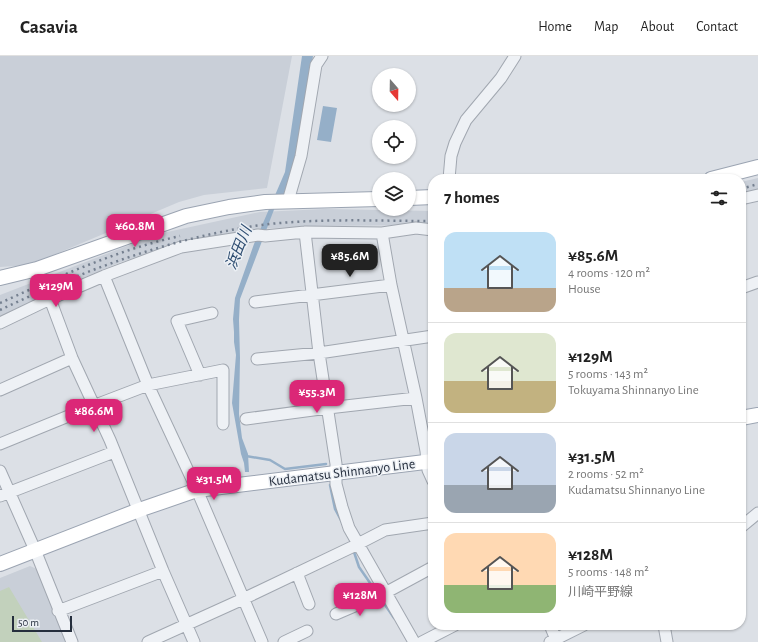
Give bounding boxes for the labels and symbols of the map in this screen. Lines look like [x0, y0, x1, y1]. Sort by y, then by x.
north arrow [372, 68, 416, 112]
pin: ¥60.8M [102, 214, 168, 248]
water label: 浜田川 [223, 222, 255, 272]
pin: ¥85.6M [317, 244, 383, 278]
pin: ¥129M [28, 274, 84, 308]
pin: ¥55.3M [284, 380, 350, 414]
pin: ¥86.6M [61, 399, 127, 433]
street label: Kudamatsu Shinnanyo Line [268, 457, 416, 489]
pin: ¥31.5M [181, 467, 247, 501]
pin: ¥128M [332, 583, 388, 617]
scale bar [12, 614, 72, 633]

